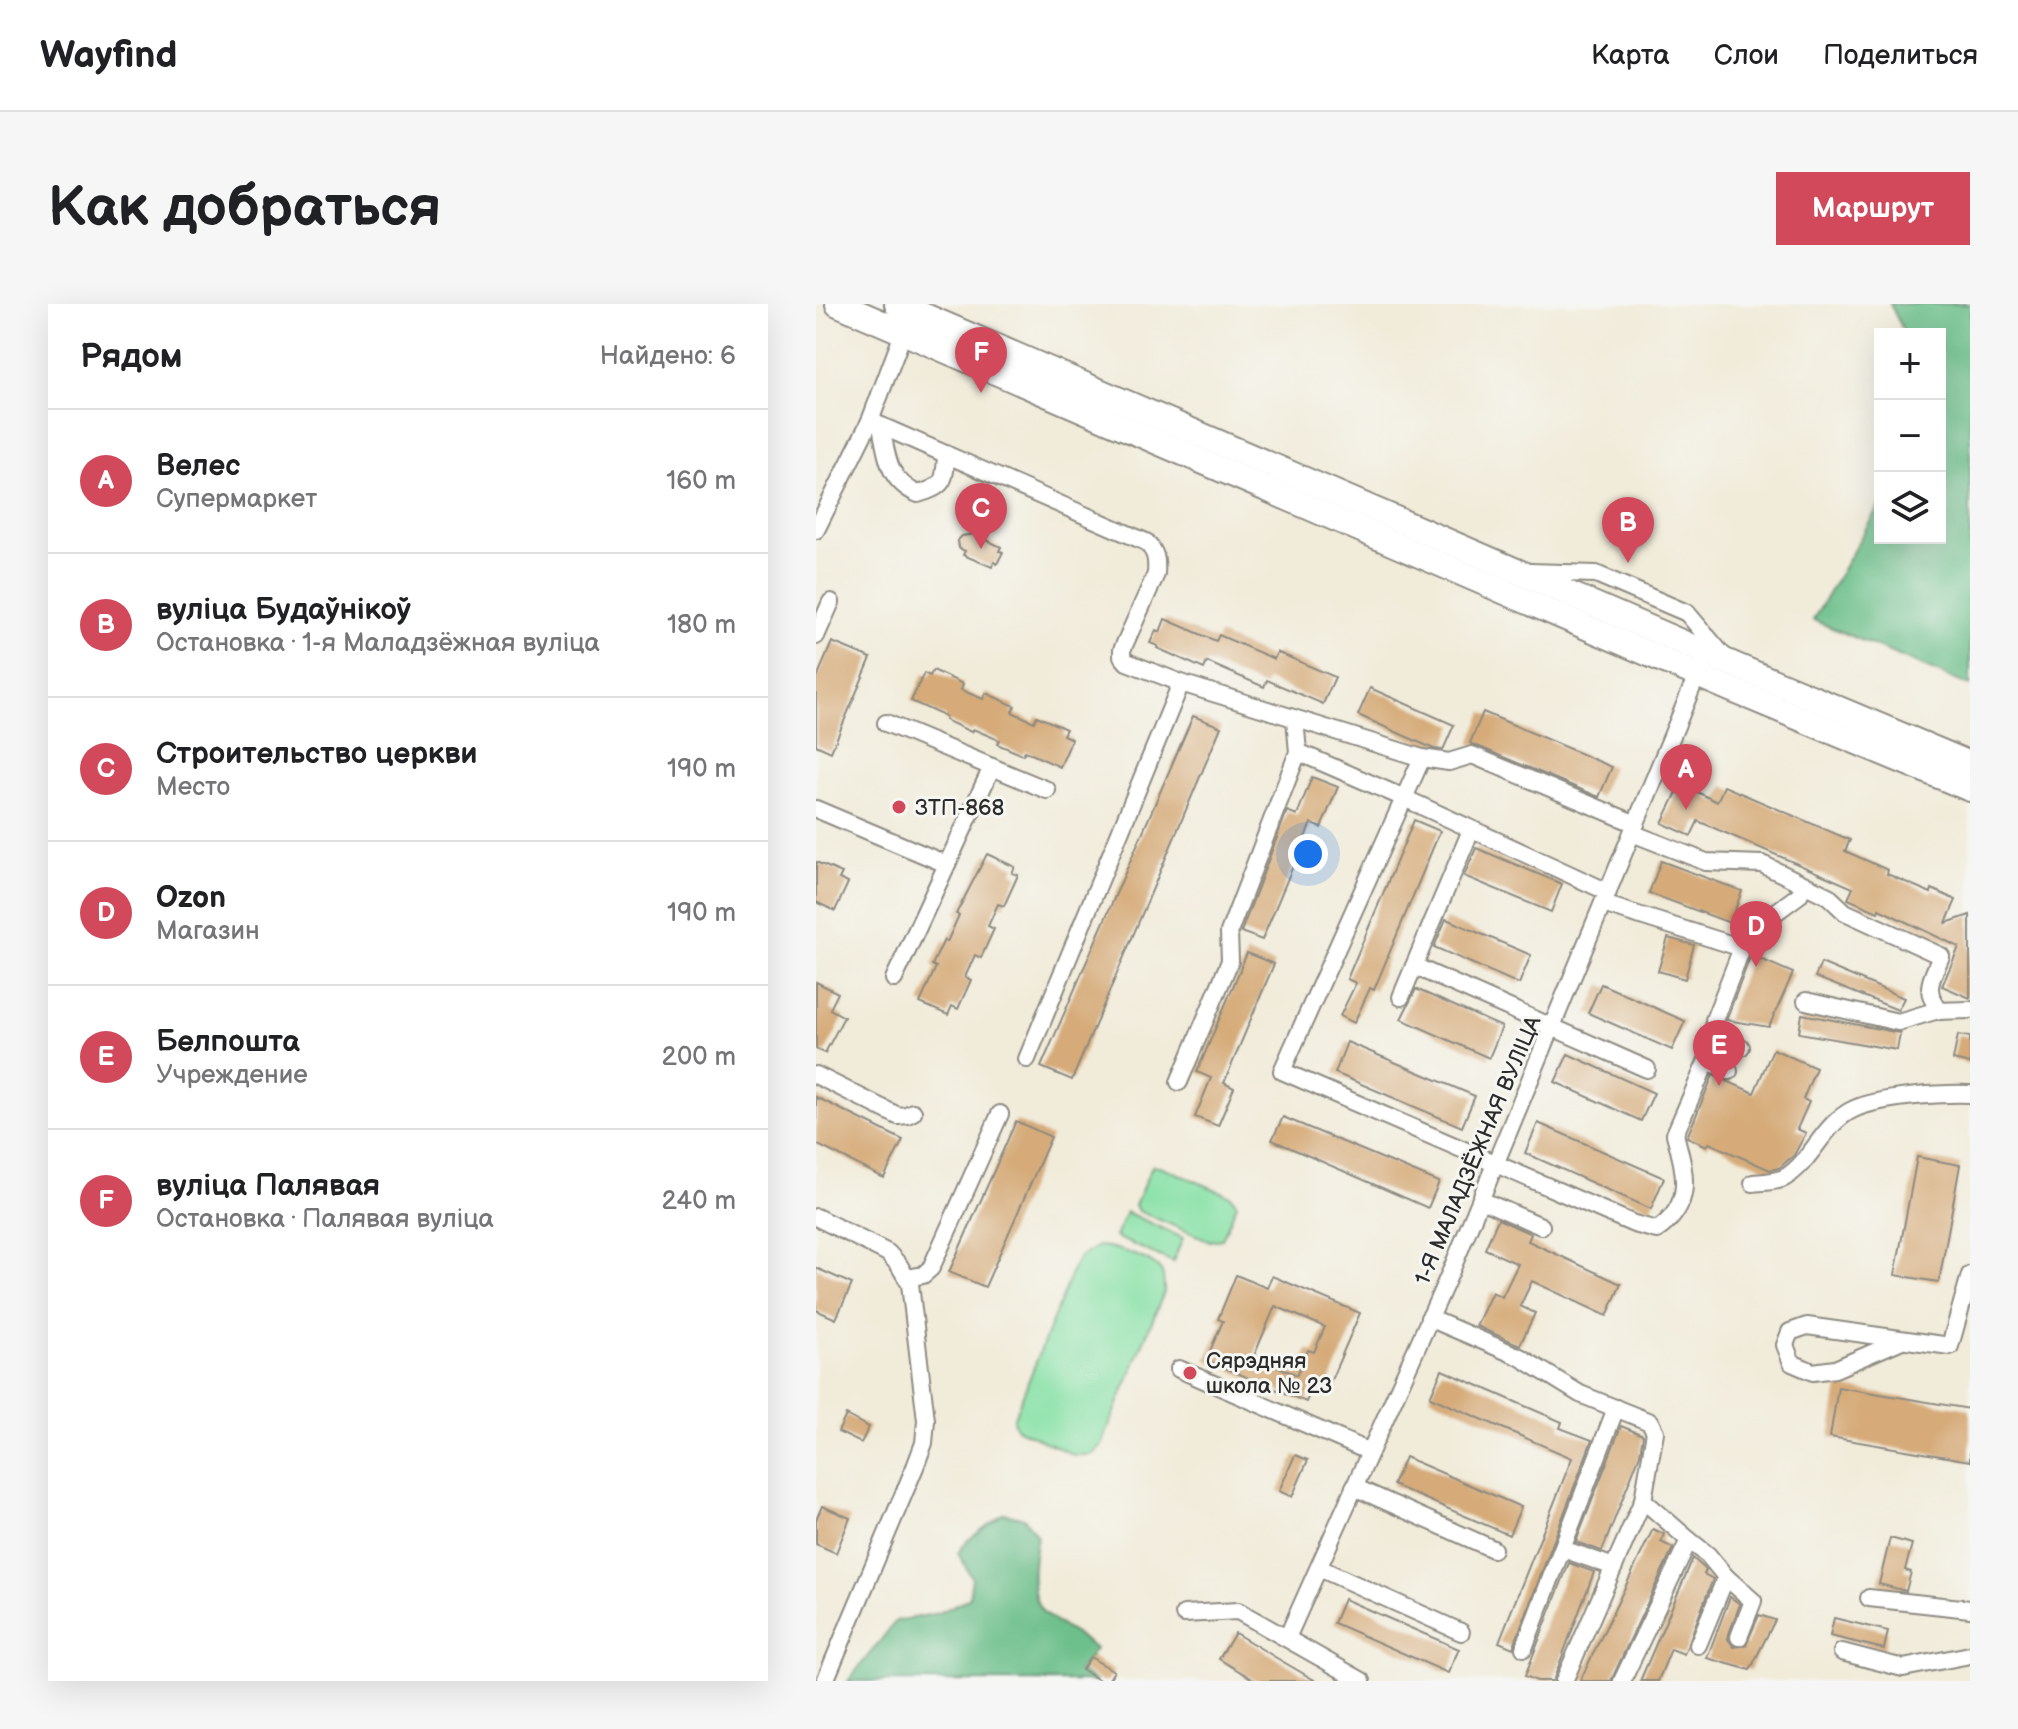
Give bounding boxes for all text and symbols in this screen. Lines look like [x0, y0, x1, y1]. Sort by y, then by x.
text: Wayfind [40, 33, 178, 78]
text: Карта [1591, 39, 1670, 72]
text: Слои [1714, 39, 1779, 72]
text: Поделиться [1823, 39, 1978, 72]
button: Маршрут [1776, 172, 1970, 245]
text: Как добраться [48, 175, 441, 242]
pin: F [955, 327, 1007, 393]
map controls [1874, 328, 1946, 544]
button: + [1874, 328, 1946, 400]
text: Рядом [80, 336, 182, 377]
text: Найдено: 6 [600, 341, 736, 372]
button: − [1874, 400, 1946, 472]
text: Велес [156, 448, 240, 484]
text: A [98, 466, 114, 497]
text: 160 m [666, 466, 736, 497]
button: layers [1874, 472, 1946, 544]
pin: C [955, 483, 1007, 549]
text: Супермаркет [156, 484, 317, 515]
pin: B [1602, 497, 1654, 563]
text: вуліца Будаўнікоў [156, 592, 411, 628]
text: B [97, 610, 115, 641]
text: 180 m [667, 610, 736, 641]
text: Остановка · 1-я Маладзёжная вуліца [156, 628, 600, 659]
text: Строительство церкви [156, 736, 478, 772]
pin: A [1660, 744, 1712, 810]
text: C [97, 754, 115, 785]
text: 190 m [667, 754, 736, 785]
text: Место [156, 772, 230, 803]
place label: ЗТП-868 [915, 795, 1004, 822]
marker: ЗТП-868 [890, 798, 908, 816]
your location [1288, 834, 1328, 874]
text: Ozon [156, 880, 226, 916]
text: D [97, 898, 115, 929]
text: 190 m [667, 898, 736, 929]
pin: D [1730, 901, 1782, 967]
text: Магазин [156, 916, 260, 947]
street label: 1-Я МАЛАДЗЁЖНАЯ ВУЛІЦА [1409, 1012, 1548, 1289]
pin: E [1693, 1020, 1745, 1086]
text: Белпошта [156, 1024, 300, 1060]
text: E [98, 1042, 114, 1073]
text: 200 m [662, 1042, 736, 1073]
text: Учреждение [156, 1060, 308, 1091]
text: вуліца Палявая [156, 1168, 380, 1204]
text: F [98, 1186, 114, 1217]
text: 240 m [661, 1186, 736, 1217]
text: Остановка · Палявая вуліца [156, 1204, 494, 1235]
place label: Сярэдняя школа № 23 [1206, 1348, 1333, 1400]
marker: Сярэдняя школа № 23 [1181, 1364, 1199, 1382]

